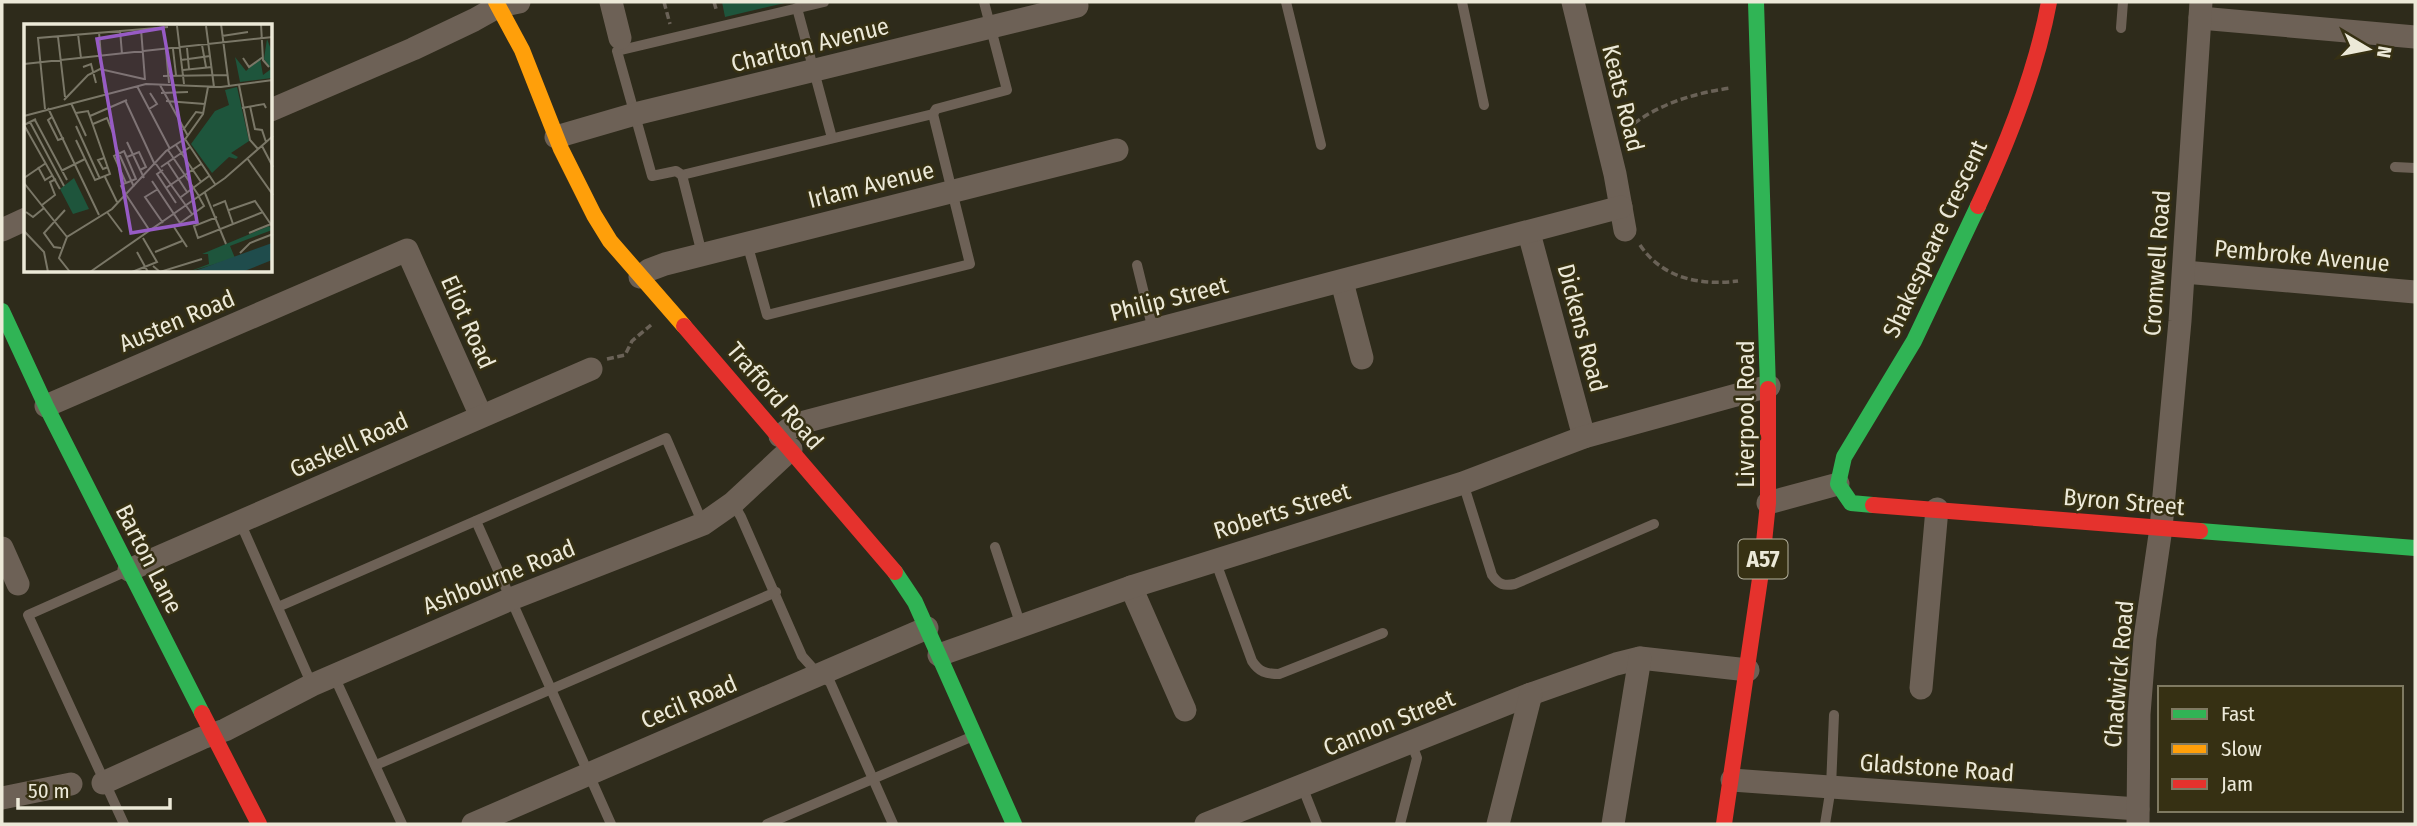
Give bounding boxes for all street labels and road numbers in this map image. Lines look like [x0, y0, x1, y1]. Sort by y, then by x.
street label: Charlton Avenue [728, 12, 892, 78]
street label: Keats Road [1596, 42, 1650, 154]
street label: Shakespeare Crescent [1877, 136, 1993, 342]
street label: Irlam Avenue [805, 156, 937, 214]
street label: Cromwell Road [2138, 189, 2176, 337]
street label: Pembroke Avenue [2213, 234, 2391, 278]
street label: Dickens Road [1551, 261, 1613, 395]
street label: Eliot Road [435, 271, 501, 373]
street label: Philip Street [1107, 271, 1231, 327]
street label: Austen Road [115, 284, 239, 358]
street label: Trafford Road [721, 337, 829, 455]
street label: Liverpool Road [1732, 340, 1760, 488]
street label: Gaskell Road [286, 406, 412, 484]
street label: Roberts Street [1210, 477, 1354, 545]
street label: Byron Street [2062, 483, 2186, 521]
street label: Barton Lane [110, 500, 188, 618]
street label: Ashbourne Road [419, 534, 579, 620]
road number: A57 [1738, 540, 1788, 579]
street label: Chadwick Road [2099, 599, 2139, 749]
street label: Cecil Road [637, 669, 741, 735]
street label: Cannon Street [1319, 684, 1459, 762]
street label: Gladstone Road [1859, 749, 2015, 787]

